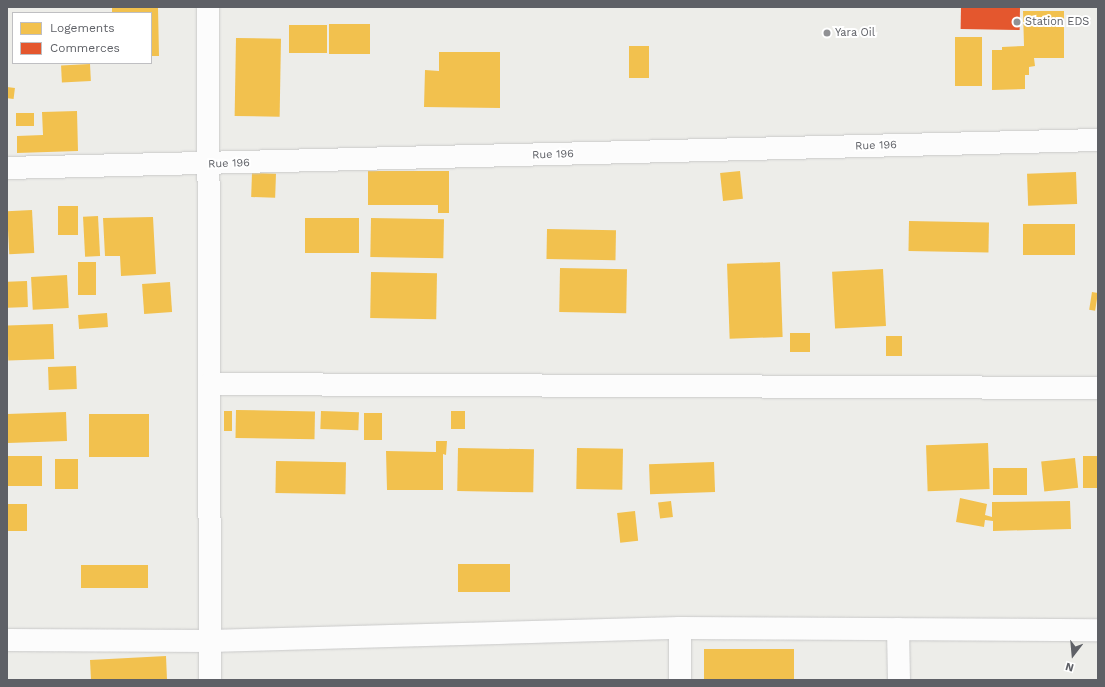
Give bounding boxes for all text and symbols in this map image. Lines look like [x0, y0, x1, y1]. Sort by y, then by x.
legend [12, 12, 152, 64]
place label: Station EDS [1025, 15, 1089, 29]
marker: Station EDS [1012, 17, 1022, 27]
text: Logements [50, 21, 115, 35]
place label: Yara Oil [835, 26, 875, 40]
marker: Yara Oil [822, 28, 832, 38]
text: Commerces [50, 41, 120, 55]
street label: Rue 196 [855, 139, 897, 153]
street label: Rue 196 [532, 148, 574, 162]
street label: Rue 196 [208, 157, 250, 171]
north arrow [1053, 635, 1093, 675]
text: N [1064, 660, 1075, 674]

